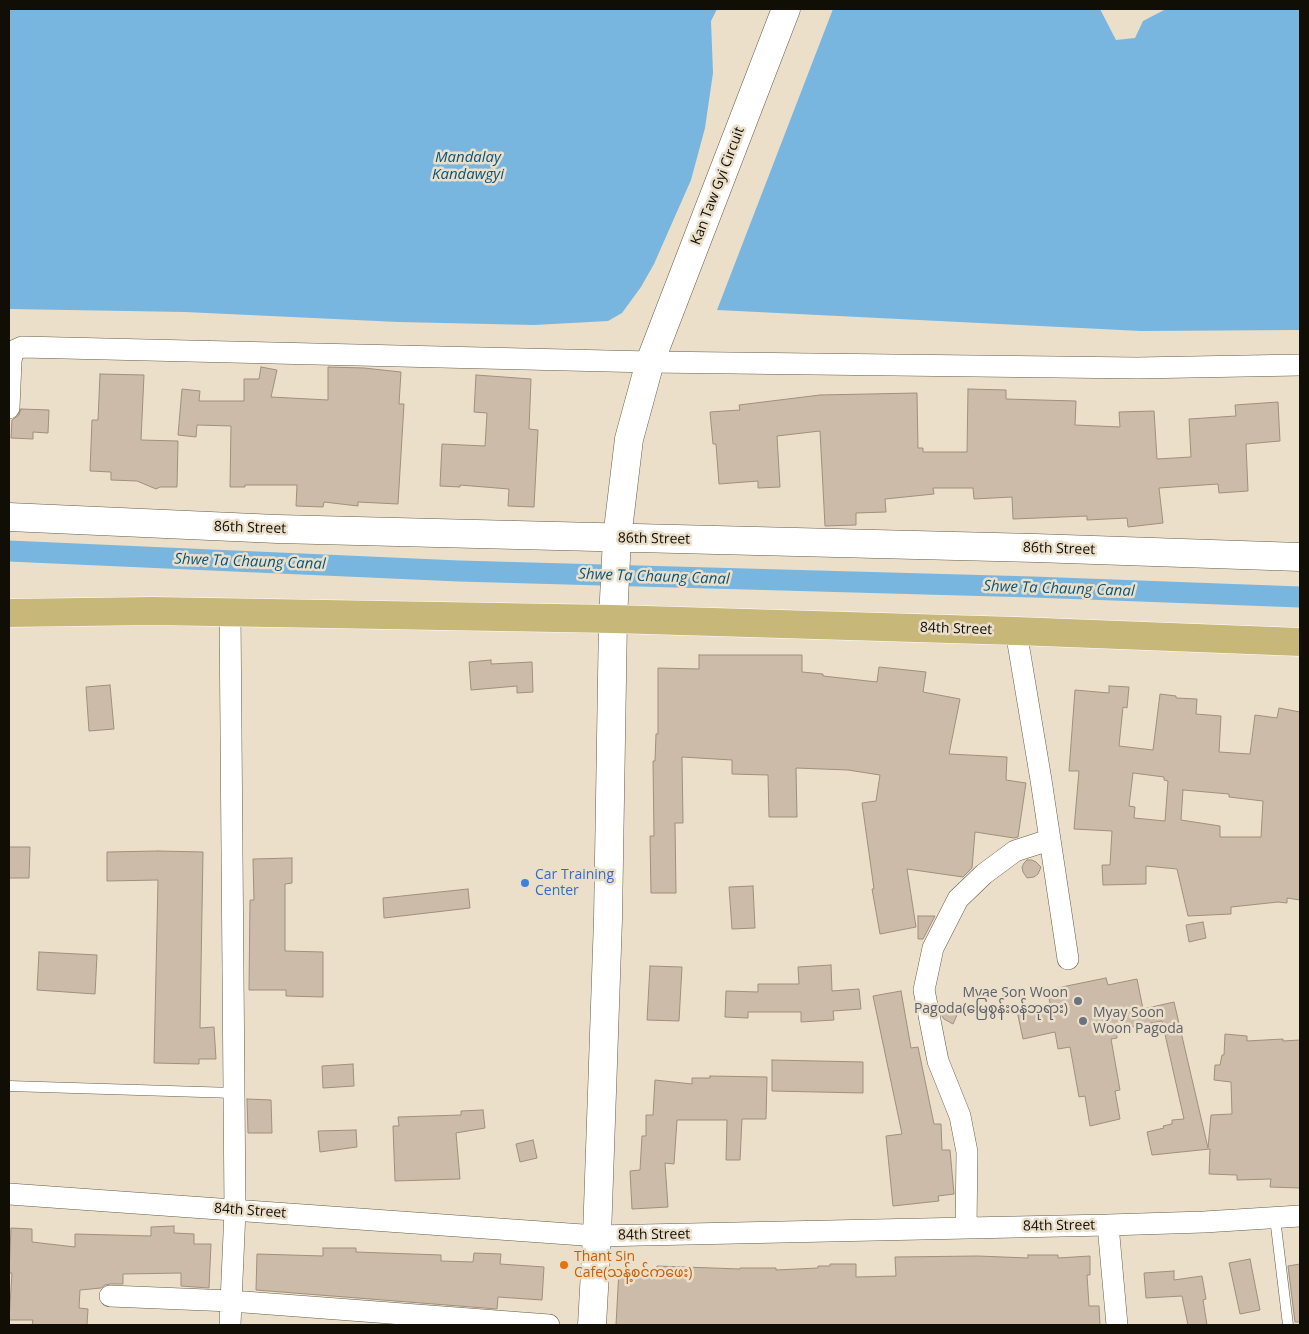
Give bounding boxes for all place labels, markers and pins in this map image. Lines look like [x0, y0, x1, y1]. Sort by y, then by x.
place label: Car Training Center [535, 867, 614, 900]
marker: Car Training Center [519, 877, 531, 889]
place label: Myae Son Woon Pagoda(မြေစွန်း၀န်ဘုရား) [914, 985, 1068, 1018]
marker: Myae Son Woon Pagoda(မြေစွန်း၀န်ဘုရား) [1072, 995, 1084, 1007]
place label: Myay Soon Woon Pagoda [1093, 1005, 1184, 1038]
marker: Myay Soon Woon Pagoda [1077, 1015, 1089, 1027]
place label: Thant Sin Cafe(သန့်စင်ကဖေး) [574, 1249, 692, 1282]
marker: Thant Sin Cafe(သန့်စင်ကဖေး) [558, 1259, 570, 1271]

